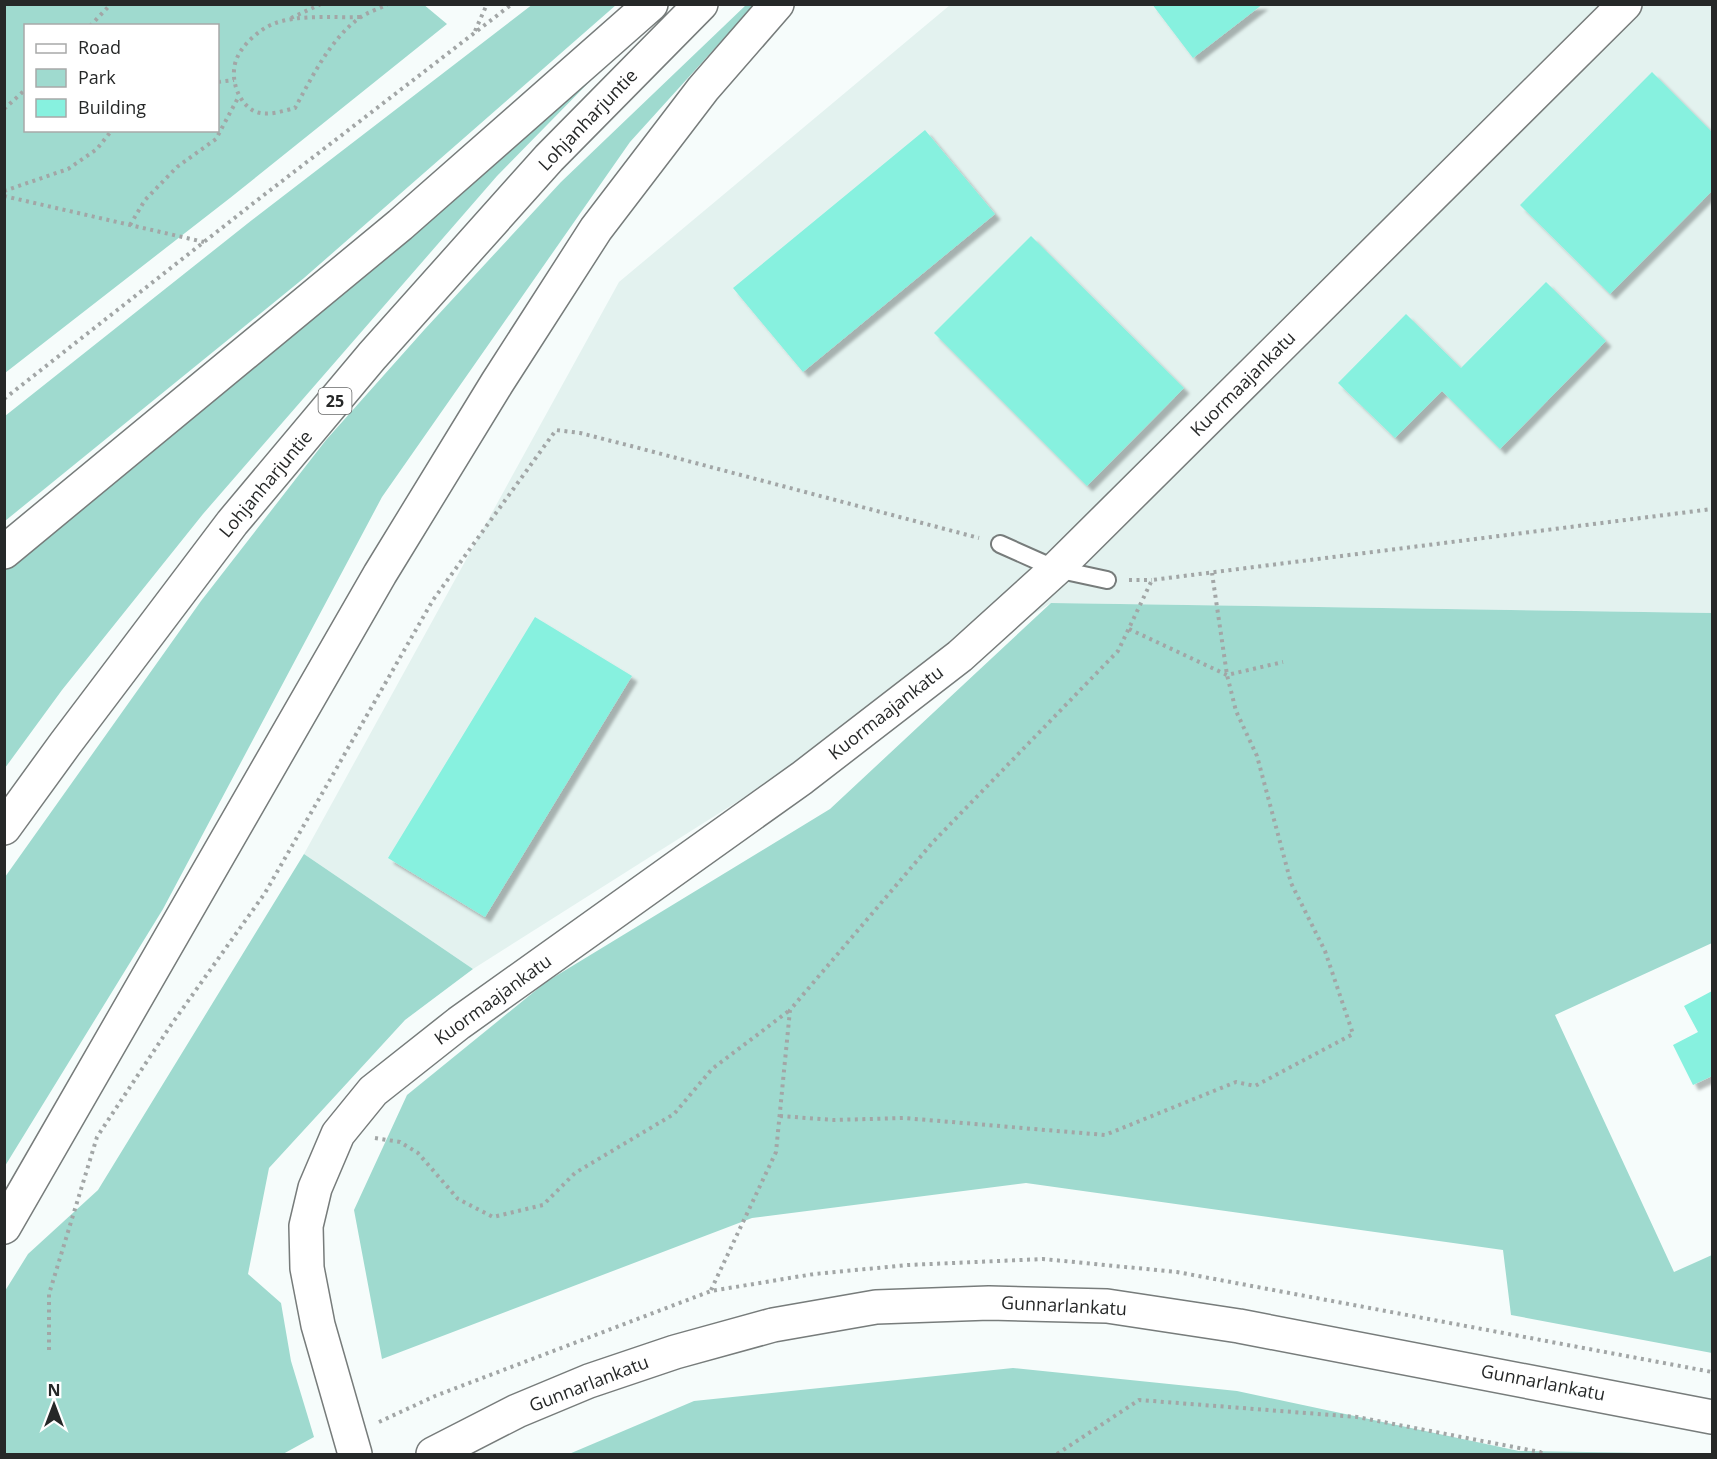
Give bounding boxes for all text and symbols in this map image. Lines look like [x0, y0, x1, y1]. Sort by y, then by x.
legend [24, 24, 219, 132]
text: Road [78, 35, 121, 59]
street label: Lohjanharjuntie [532, 63, 642, 175]
text: Park [78, 65, 116, 89]
text: Building [78, 95, 146, 119]
street label: Kuormaajankatu [1185, 326, 1300, 441]
road number: 25 [318, 388, 352, 414]
street label: Lohjanharjuntie [213, 425, 317, 542]
street label: Kuormaajankatu [823, 660, 948, 765]
street label: Kuormaajankatu [429, 949, 556, 1050]
street label: Gunnarlankatu [1000, 1290, 1128, 1320]
street label: Gunnarlankatu [525, 1349, 652, 1417]
street label: Gunnarlankatu [1479, 1358, 1607, 1406]
north arrow [24, 1375, 84, 1435]
text: N [47, 1379, 61, 1401]

